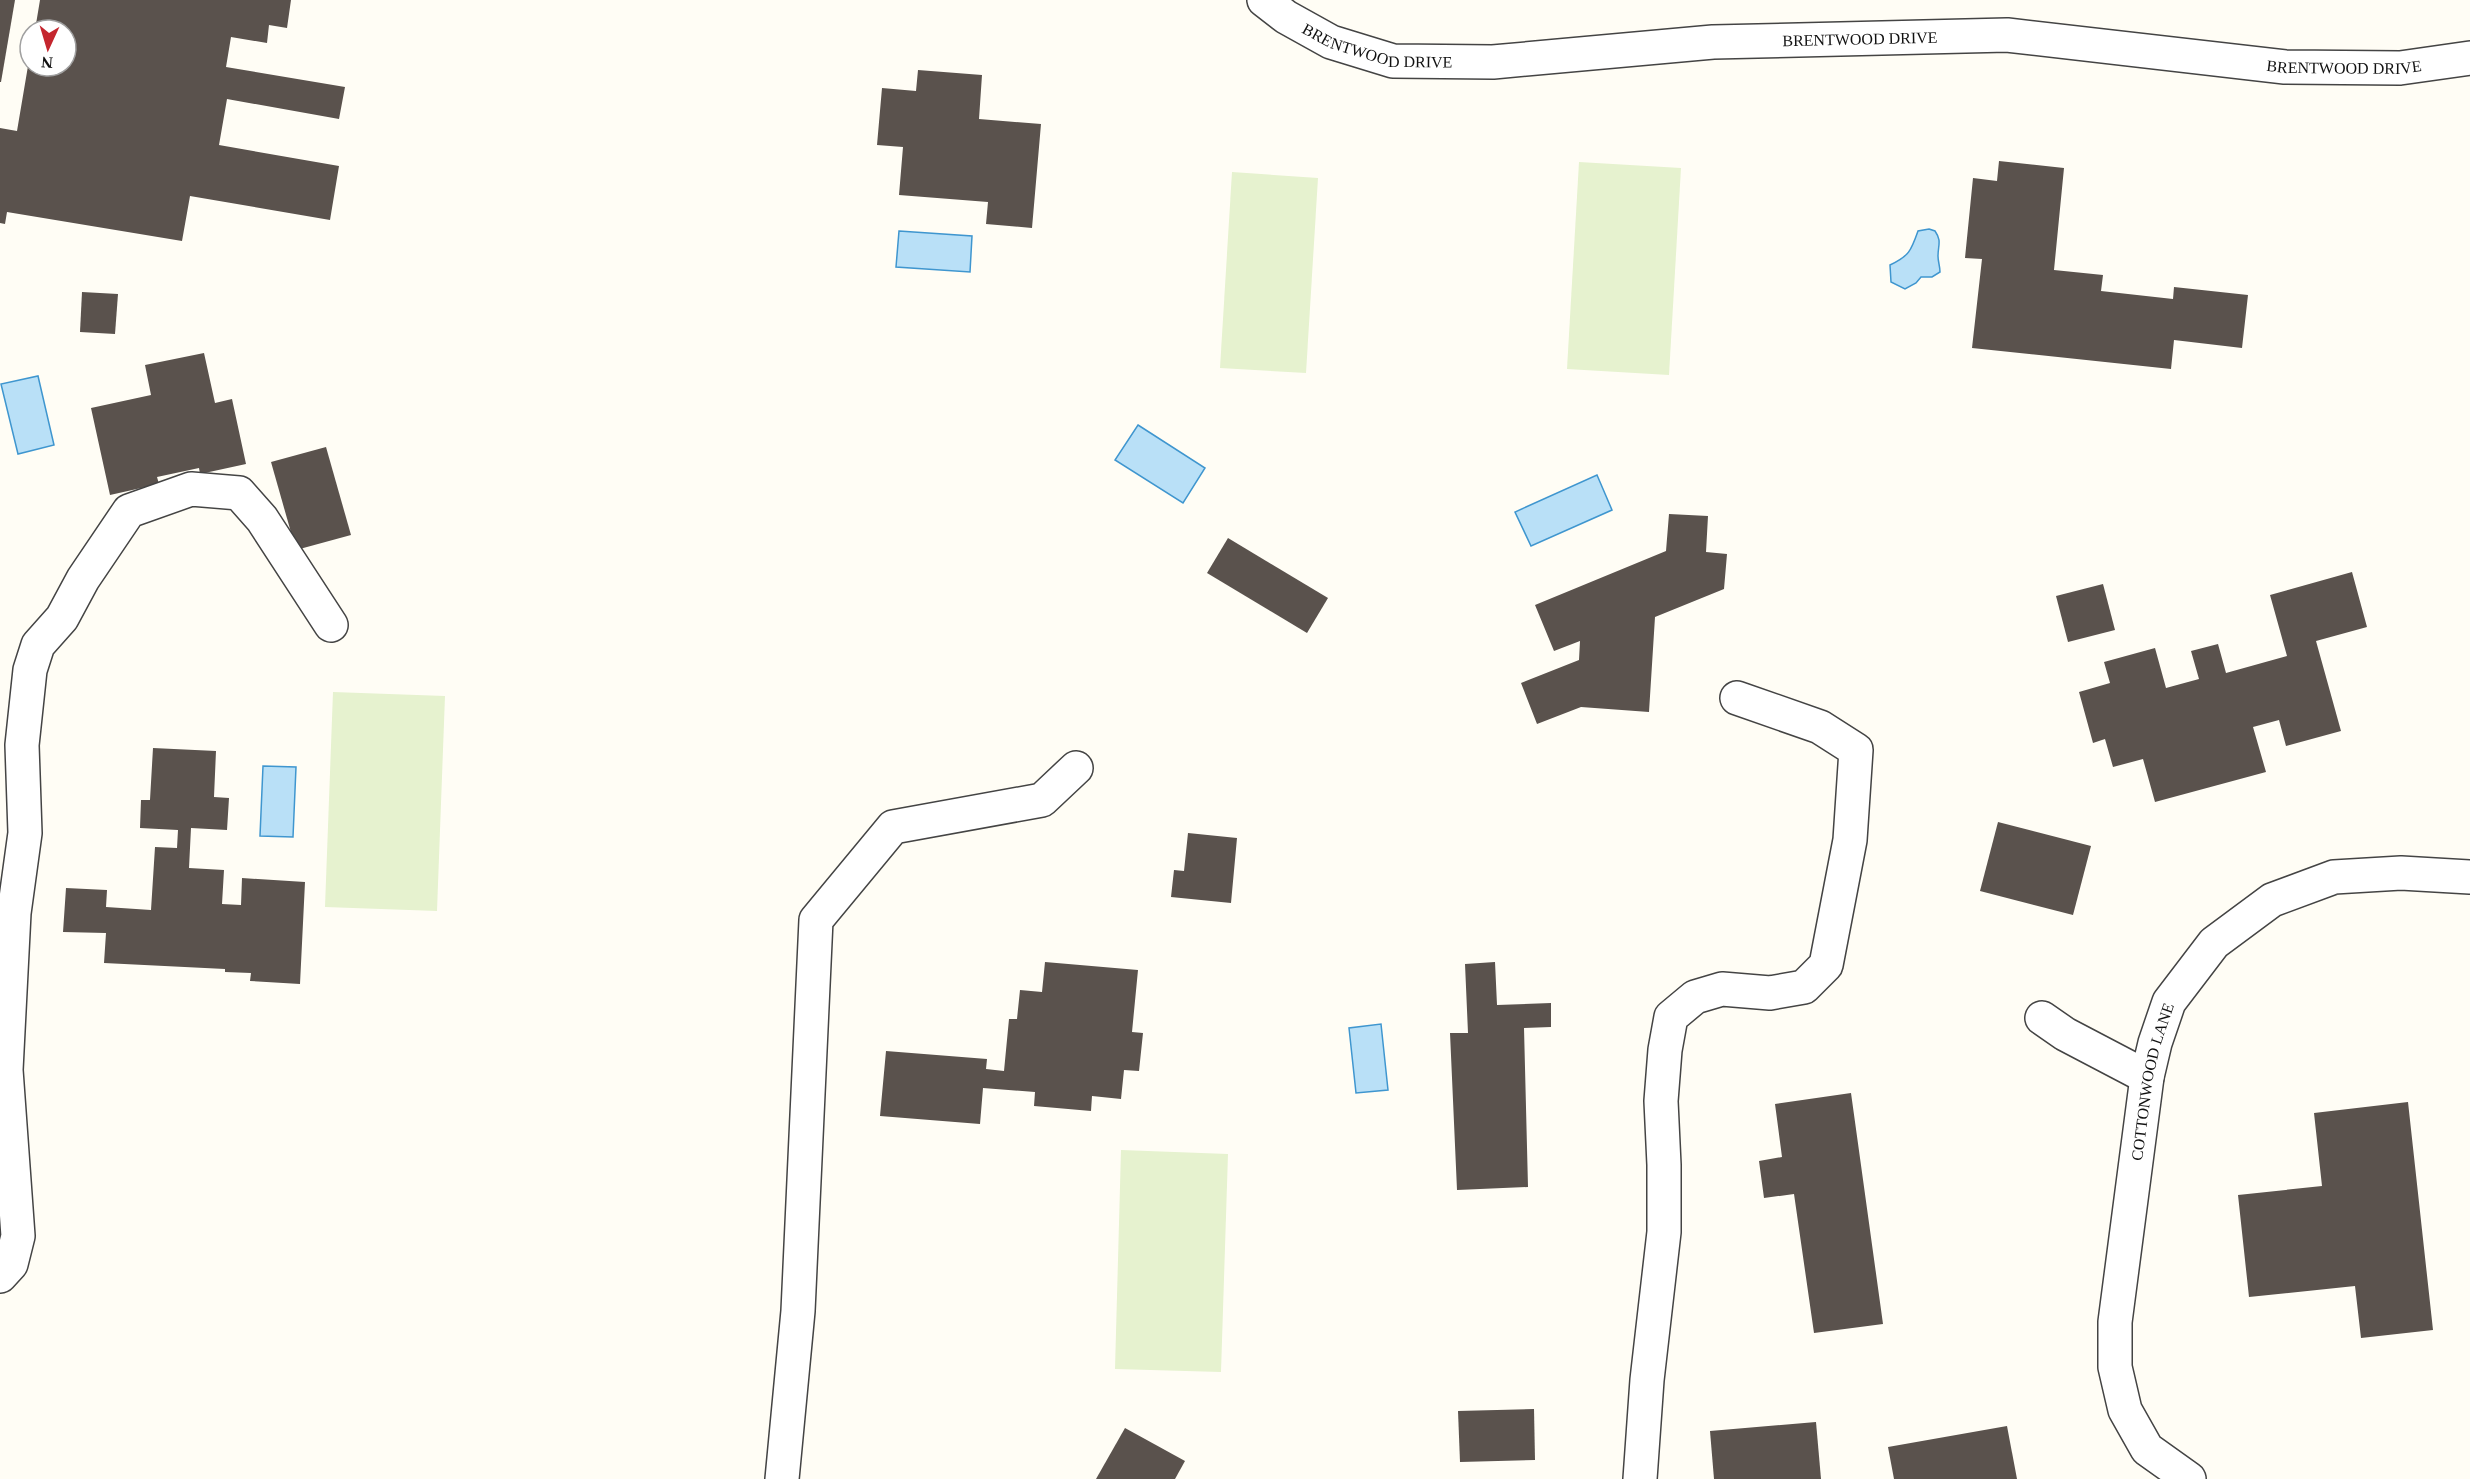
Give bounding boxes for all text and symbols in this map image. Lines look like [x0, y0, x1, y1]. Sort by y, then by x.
north arrow [18, 18, 78, 78]
street label: BRENTWOOD DRIVE [1300, 20, 1453, 70]
street label: BRENTWOOD DRIVE [1782, 28, 1938, 49]
text: N [40, 54, 53, 71]
street label: BRENTWOOD DRIVE [2266, 56, 2423, 77]
street label: COTTONWOOD LANE [2128, 1001, 2177, 1162]

